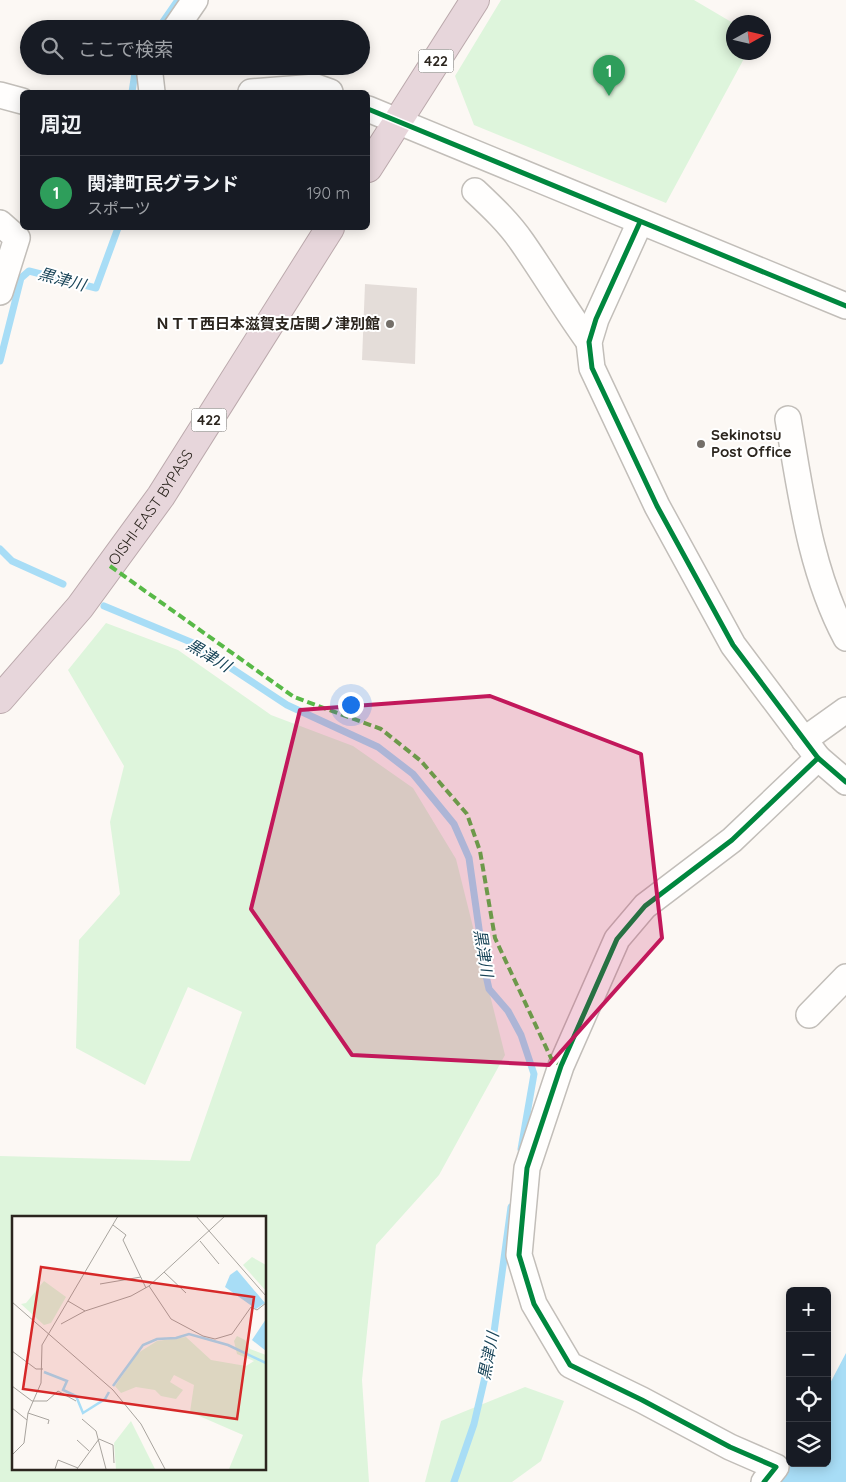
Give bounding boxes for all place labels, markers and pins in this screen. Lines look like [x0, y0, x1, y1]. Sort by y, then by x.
pin: 1 [593, 55, 625, 96]
place label: ＮＴＴ西日本滋賀支店関ノ津別館 [155, 314, 380, 333]
marker: ＮＴＴ西日本滋賀支店関ノ津別館 [384, 318, 396, 330]
place label: Sekinotsu Post Office [711, 425, 792, 461]
marker: Sekinotsu Post Office [695, 438, 707, 450]

